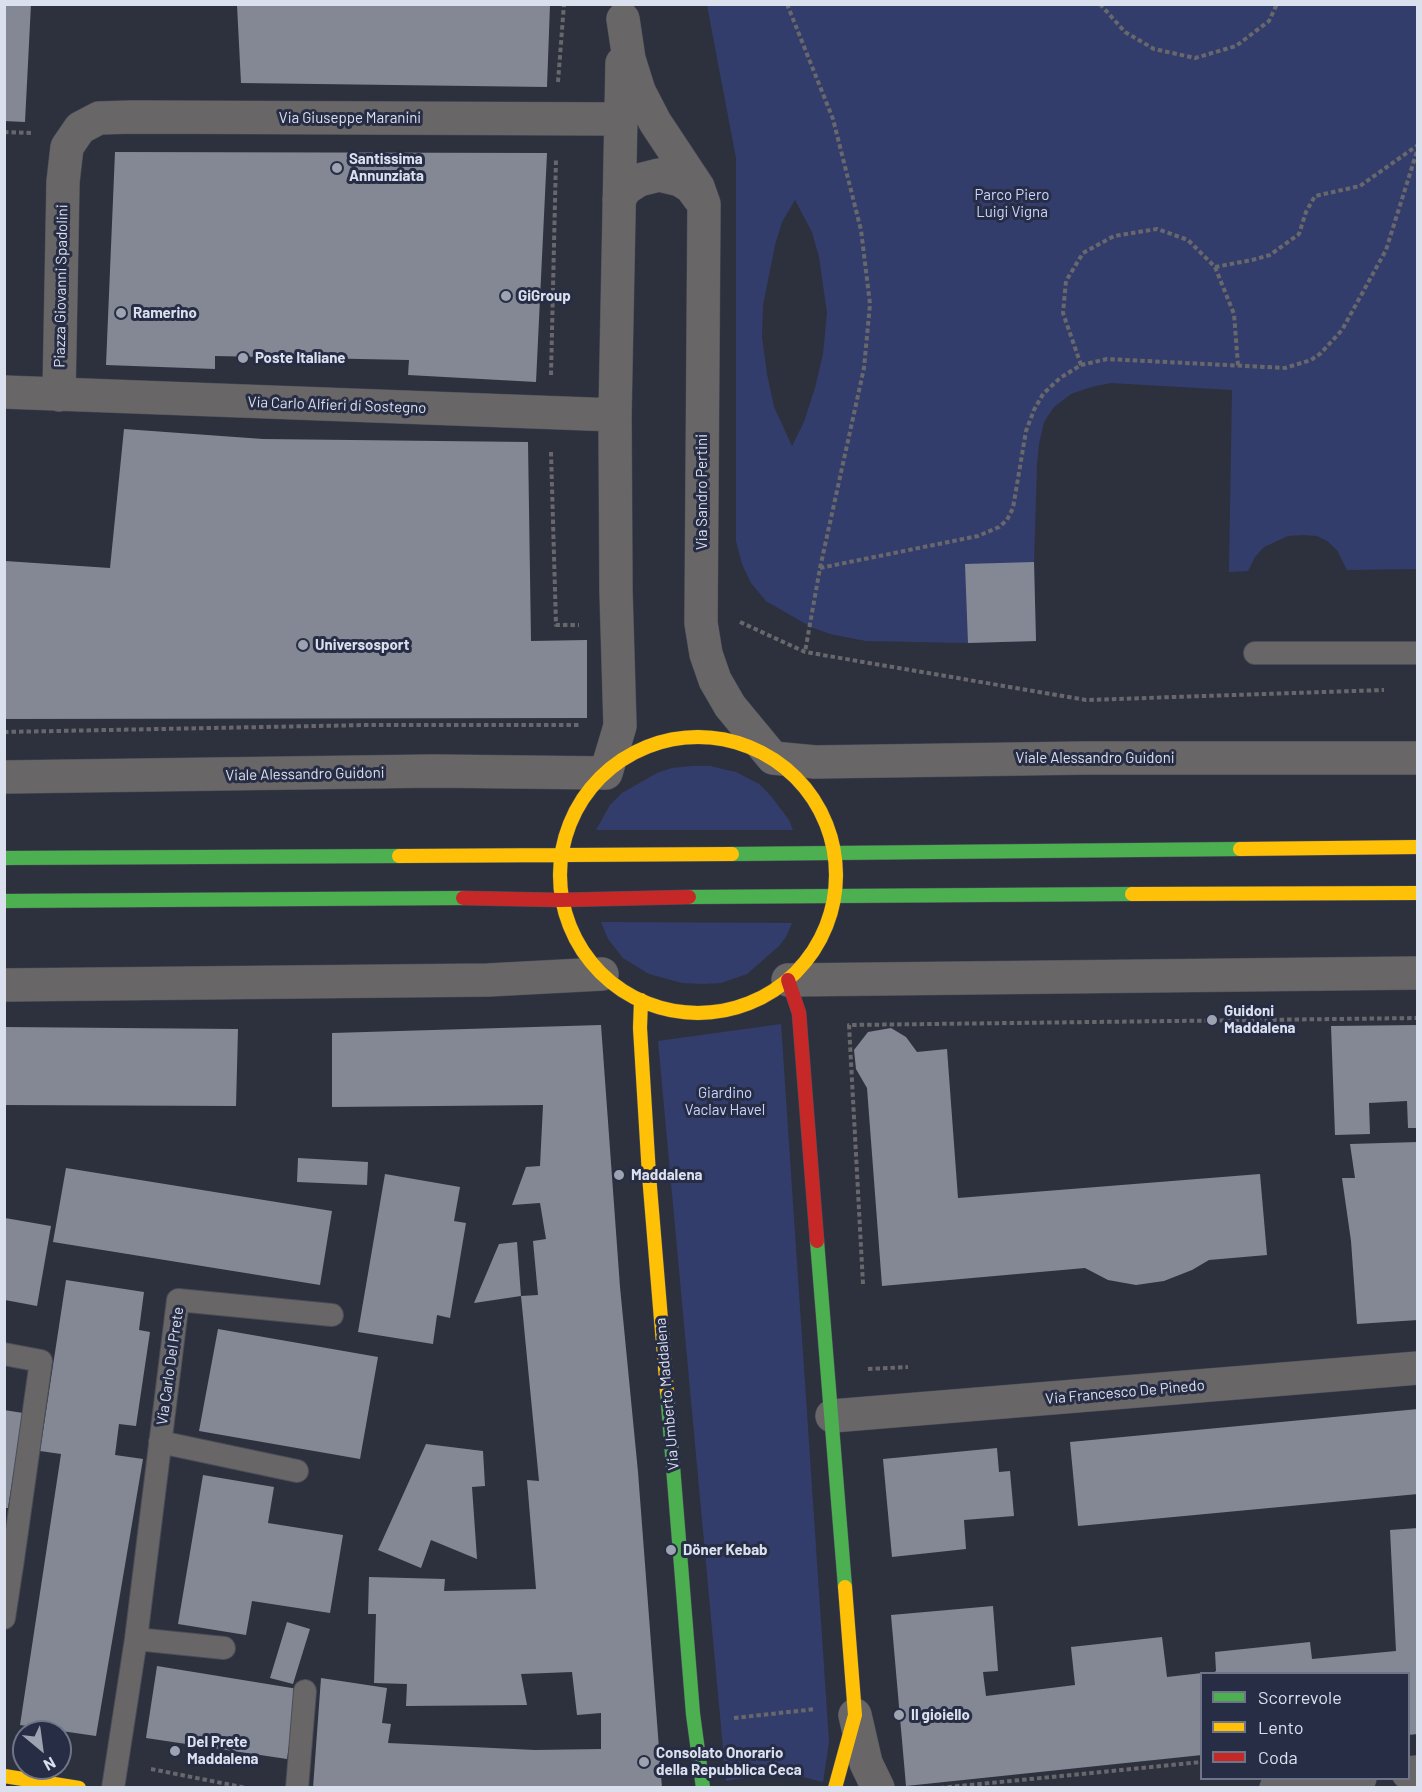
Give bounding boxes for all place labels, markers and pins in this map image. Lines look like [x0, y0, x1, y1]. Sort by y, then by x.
place label: Santissima Annunziata [349, 150, 424, 185]
marker: Santissima Annunziata [330, 161, 344, 175]
place label: GiGroup [518, 287, 571, 305]
marker: GiGroup [499, 289, 513, 303]
place label: Ramerino [133, 304, 197, 322]
marker: Ramerino [114, 306, 128, 320]
place label: Poste Italiane [255, 349, 345, 367]
marker: Poste Italiane [236, 351, 250, 365]
place label: Universosport [315, 636, 409, 654]
marker: Universosport [296, 638, 310, 652]
place label: Guidoni Maddalena [1224, 1002, 1296, 1037]
marker: Guidoni Maddalena [1205, 1013, 1219, 1027]
place label: Maddalena [631, 1166, 703, 1184]
marker: Maddalena [612, 1168, 626, 1182]
place label: Döner Kebab [683, 1541, 768, 1559]
marker: Döner Kebab [664, 1543, 678, 1557]
place label: Il gioiello [911, 1706, 970, 1724]
marker: Il gioiello [892, 1708, 906, 1722]
place label: Del Prete Maddalena [187, 1733, 259, 1768]
marker: Del Prete Maddalena [168, 1744, 182, 1758]
place label: Consolato Onorario della Repubblica Ceca [656, 1744, 802, 1779]
marker: Consolato Onorario della Repubblica Ceca [637, 1755, 651, 1769]

